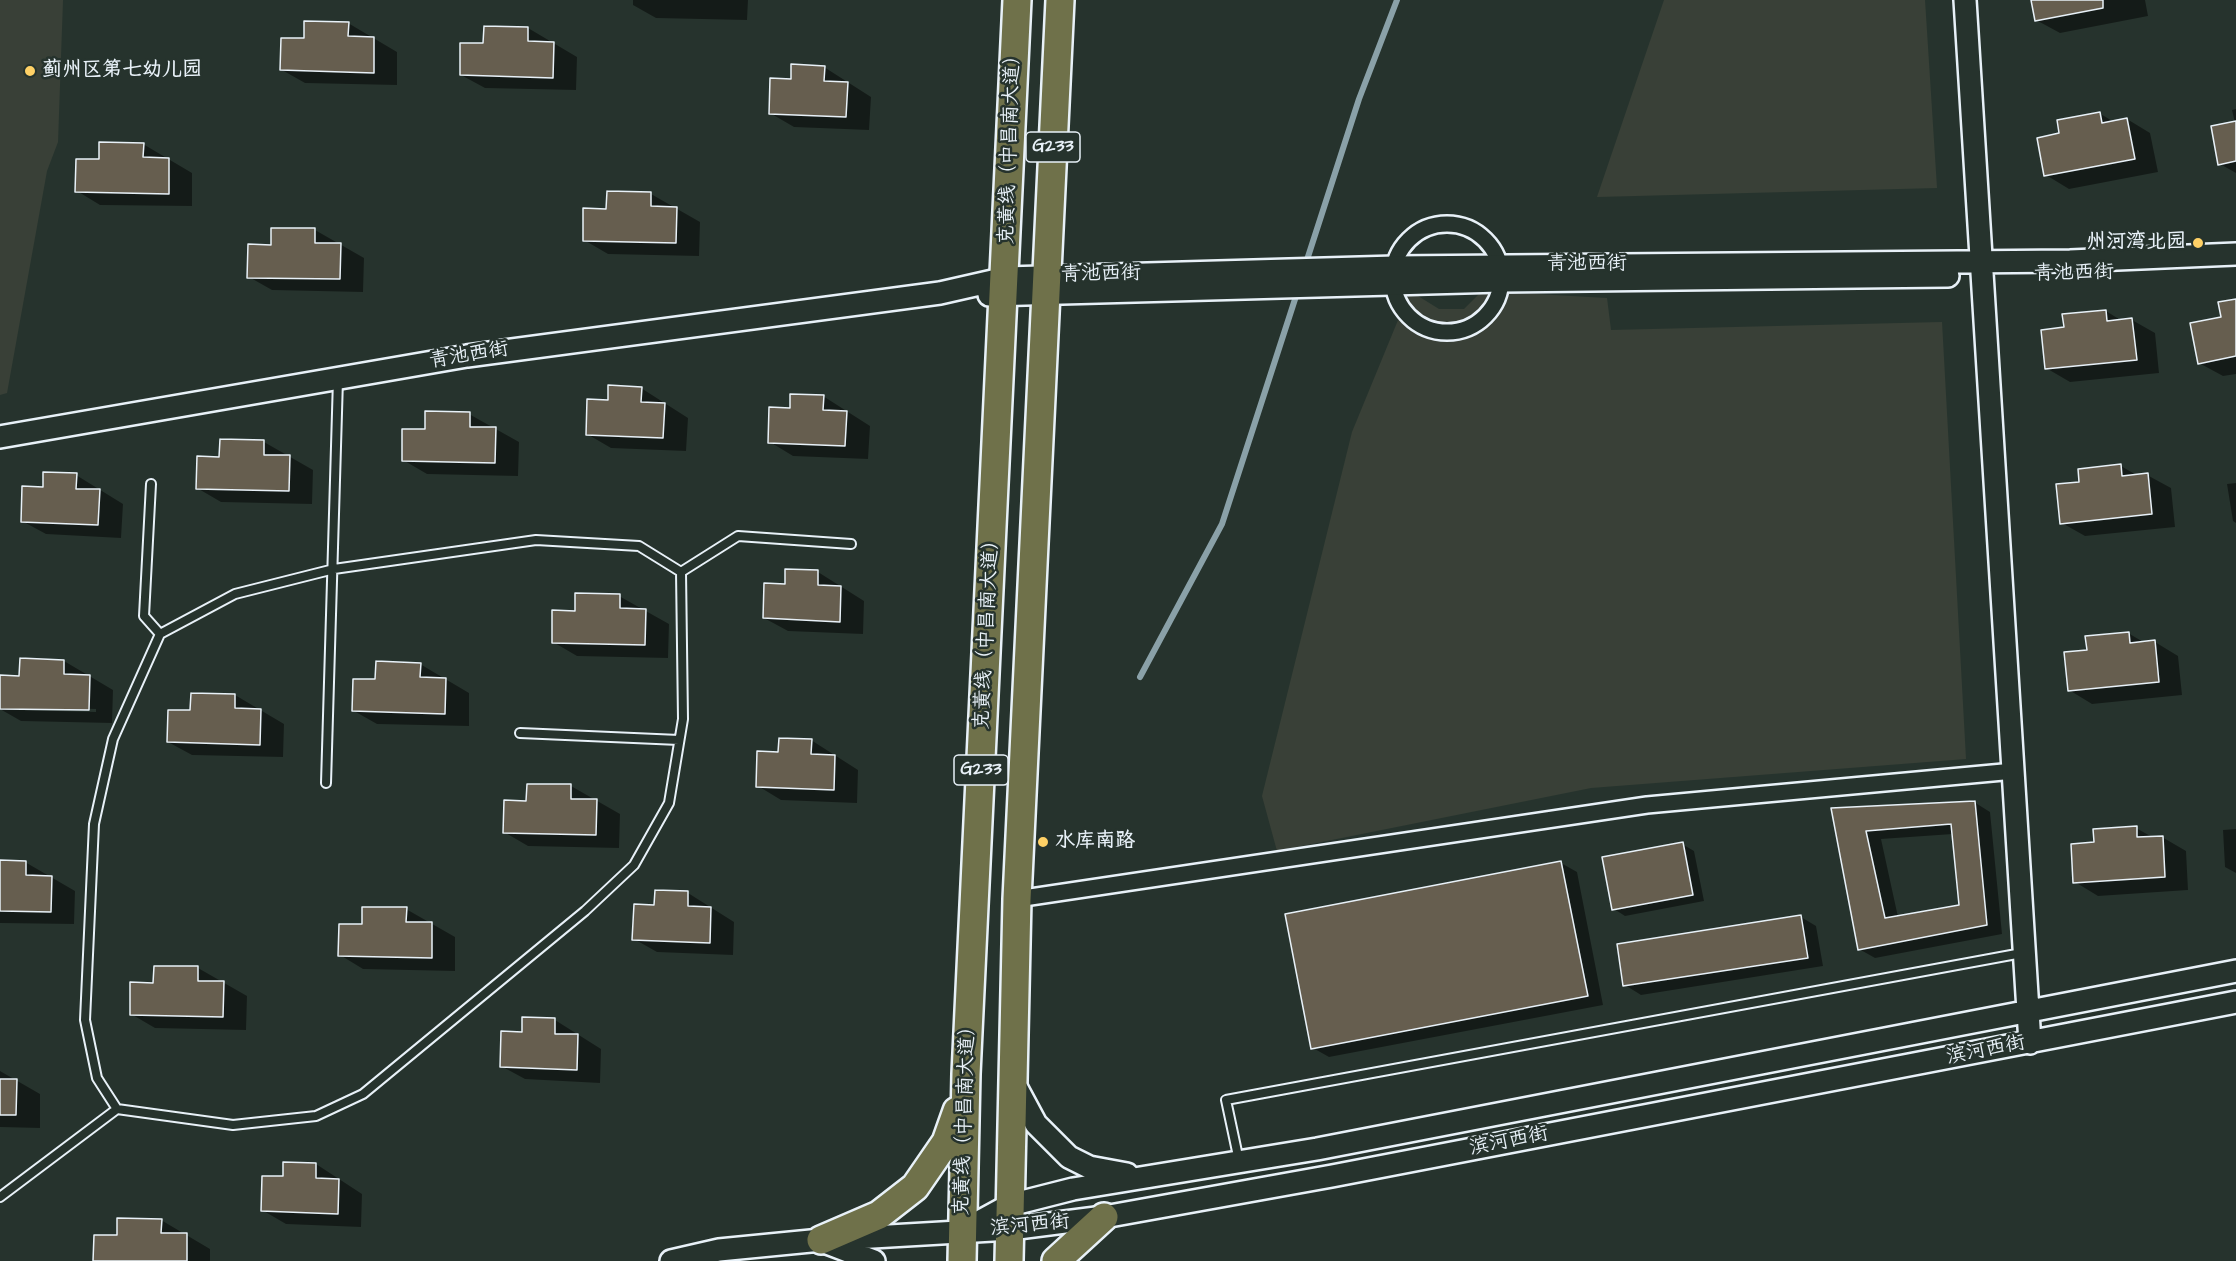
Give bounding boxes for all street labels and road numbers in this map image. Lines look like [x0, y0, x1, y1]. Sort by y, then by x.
street label: 克黄线（中昌南大道） [996, 45, 1026, 245]
road number: G233 [1026, 132, 1080, 162]
street label: 青池西街 [1547, 253, 1627, 277]
street label: 青池西街 [2034, 261, 2114, 287]
street label: 青池西街 [1061, 262, 1141, 288]
street label: 青池西街 [428, 338, 510, 374]
street label: 克黄线（中昌南大道） [971, 530, 1005, 730]
road number: G233 [954, 755, 1008, 785]
street label: 克黄线（中昌南大道） [951, 1016, 981, 1216]
street label: 滨河西街 [1944, 1032, 2028, 1070]
street label: 滨河西街 [1467, 1123, 1551, 1161]
street label: 滨河西街 [989, 1211, 1071, 1241]

